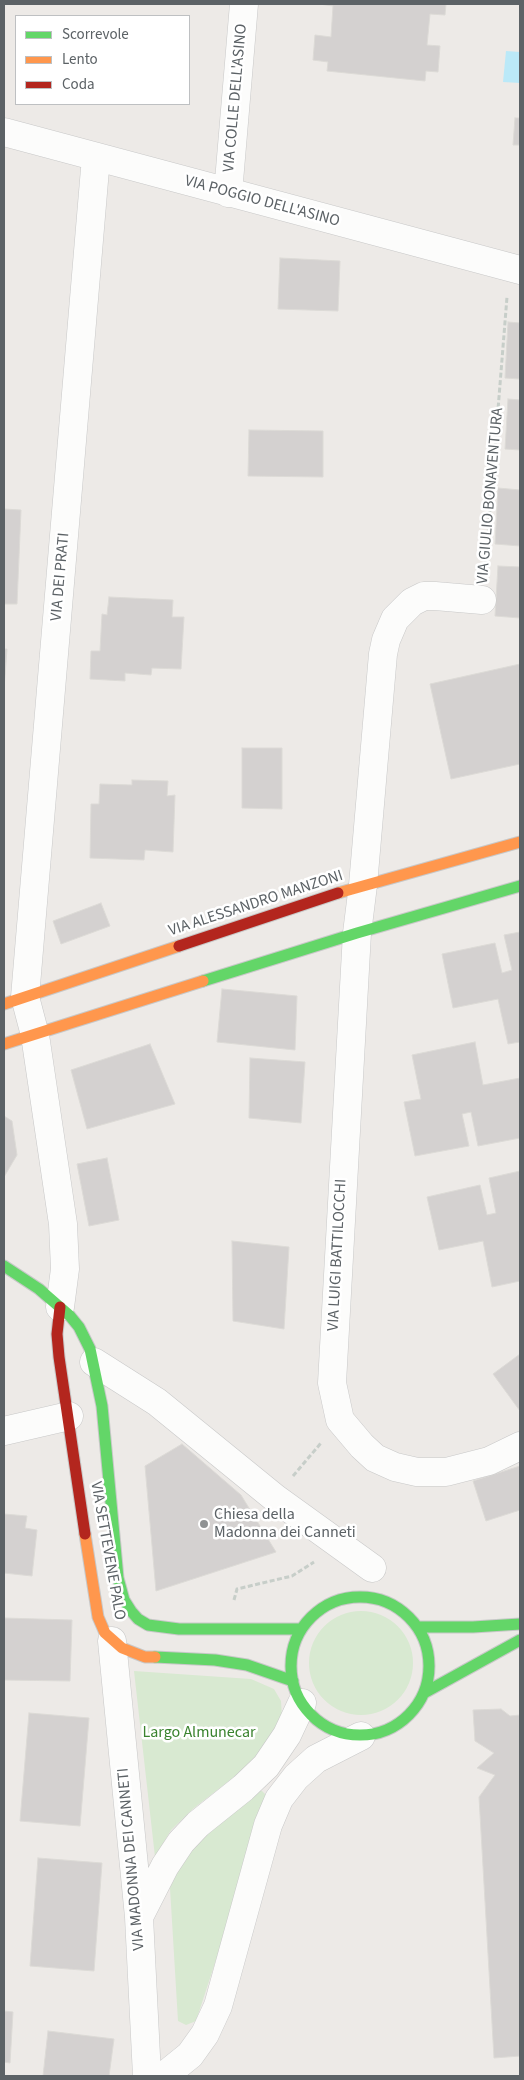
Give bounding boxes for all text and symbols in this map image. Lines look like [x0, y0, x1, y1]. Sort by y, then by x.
legend [15, 15, 190, 105]
street label: VIA COLLE DELL'ASINO [220, 23, 252, 173]
text: Scorrevole [62, 24, 129, 45]
text: Lento [62, 49, 98, 70]
text: Coda [62, 74, 95, 95]
street label: VIA POGGIO DELL'ASINO [182, 172, 342, 232]
street label: VIA GIULIO BONAVENTURA [474, 407, 508, 585]
street label: VIA DEI PRATI [48, 532, 74, 622]
street label: VIA ALESSANDRO MANZONI [166, 867, 346, 941]
street label: VIA LUIGI BATTILOCCHI [324, 1178, 352, 1332]
street label: VIA SETTEVENE PALO [85, 1480, 129, 1622]
place label: Chiesa della Madonna dei Canneti [214, 1505, 356, 1543]
marker: Chiesa della Madonna dei Canneti [198, 1518, 210, 1530]
park label: Largo Almunecar [142, 1723, 256, 1743]
street label: VIA MADONNA DEI CANNETI [114, 1767, 150, 1951]

